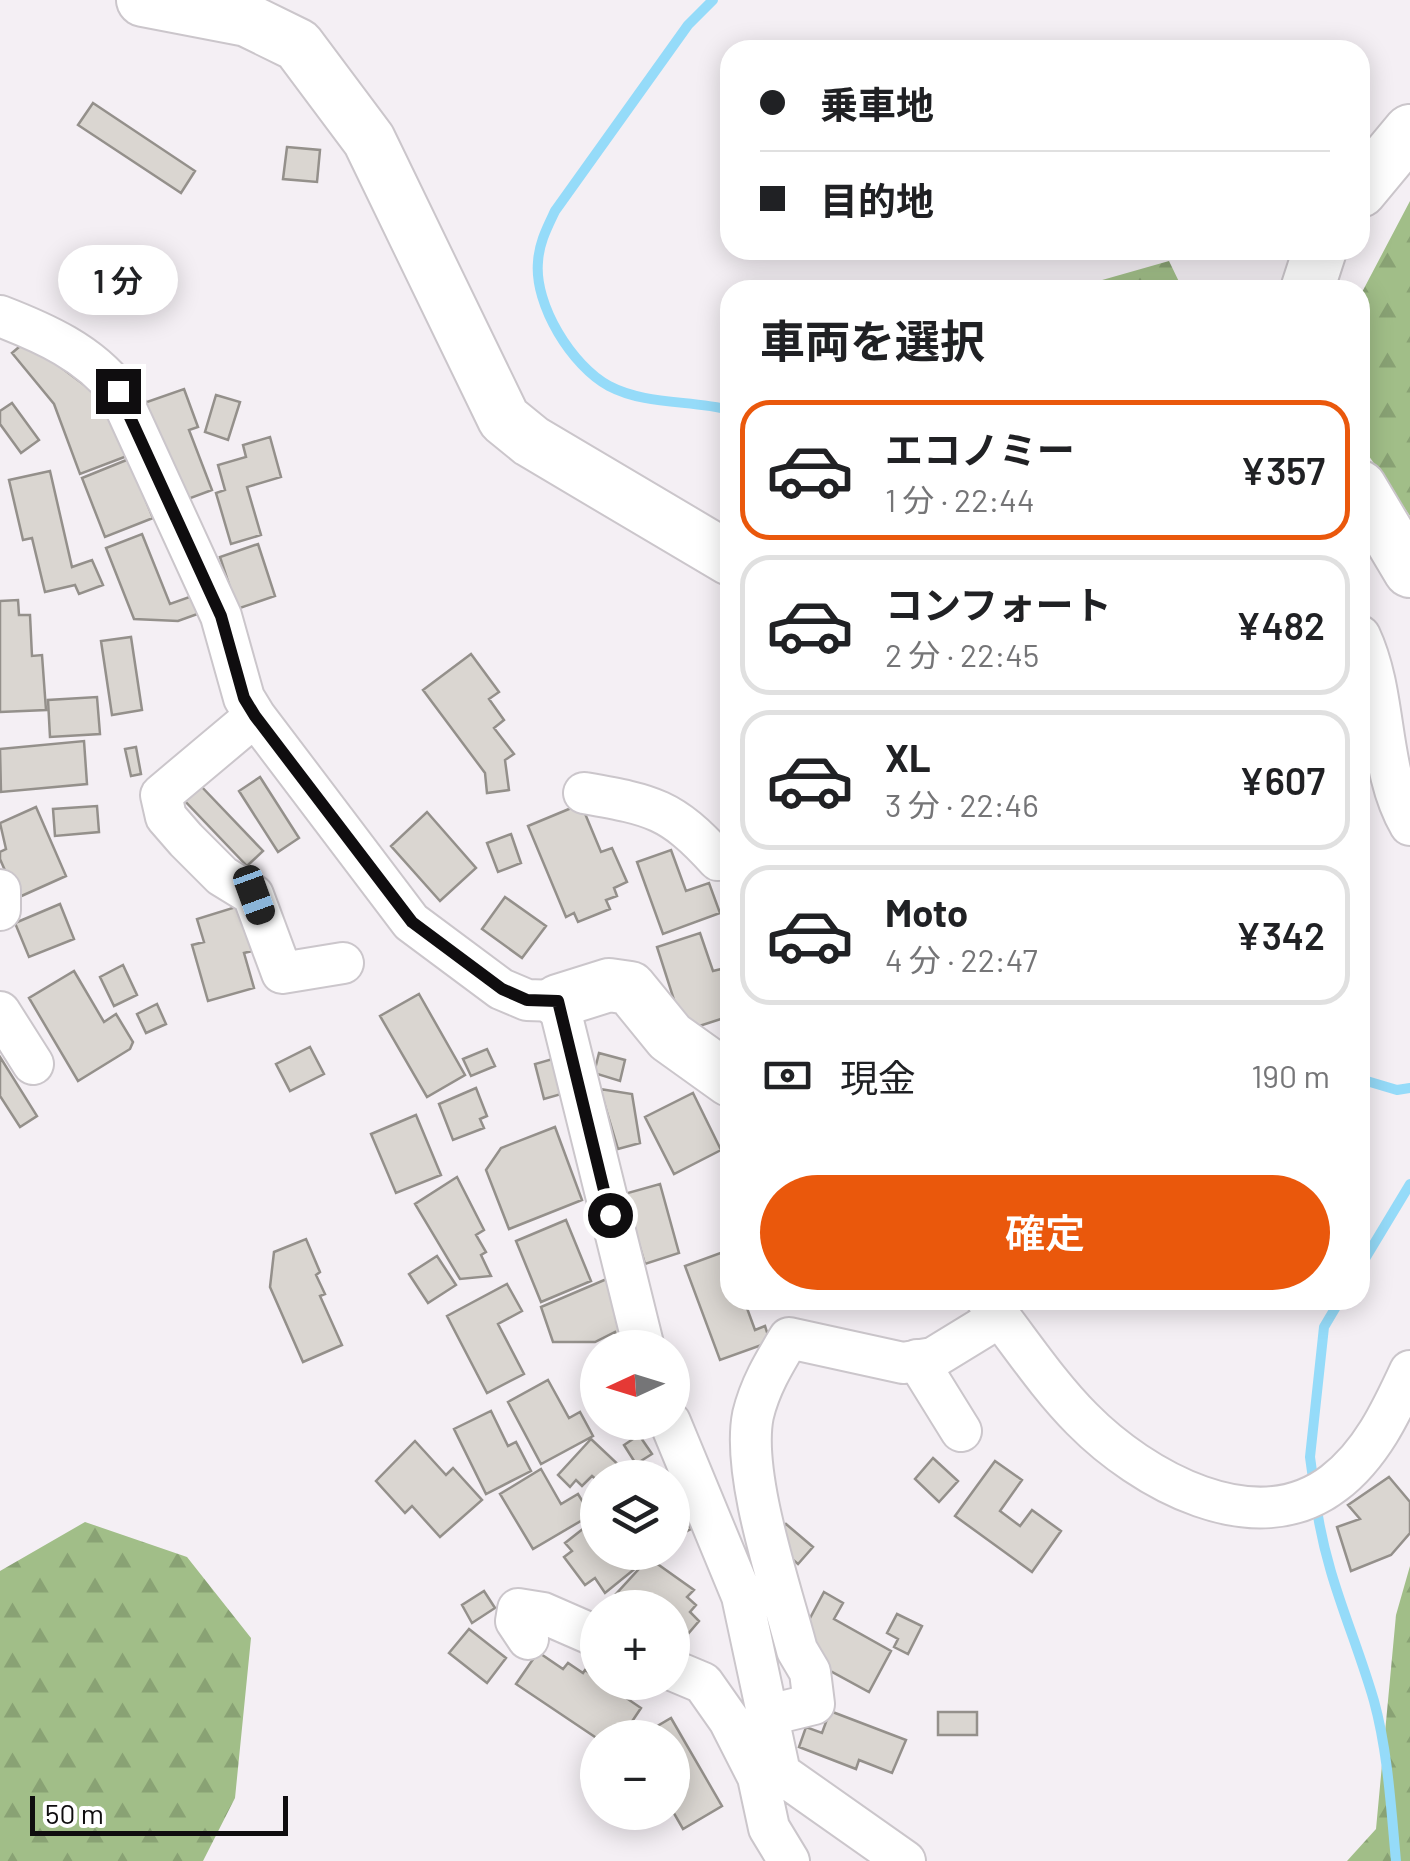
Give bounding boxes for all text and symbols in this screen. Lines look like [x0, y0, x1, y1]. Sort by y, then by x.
text: 乗車地 [820, 81, 934, 127]
text: 目的地 [820, 177, 934, 223]
callout: 1 分 [58, 246, 178, 316]
text: 1 分 [93, 261, 143, 299]
text: 車両を選択 [760, 313, 985, 367]
route end [96, 369, 141, 414]
icon: car [765, 425, 855, 515]
text: エコノミー [885, 426, 1075, 472]
text: ¥357 [1240, 447, 1325, 493]
text: 1 分 · 22:44 [885, 480, 1035, 518]
icon: car [765, 580, 855, 670]
text: コンフォート [885, 581, 1112, 627]
text: ¥482 [1235, 602, 1325, 648]
text: 2 分 · 22:45 [885, 635, 1039, 673]
text: XL [885, 734, 931, 780]
icon: car [765, 735, 855, 825]
text: ¥607 [1239, 757, 1325, 803]
text: 3 分 · 22:46 [885, 785, 1039, 823]
car [230, 862, 278, 928]
text: Moto [885, 889, 968, 935]
icon: car [765, 890, 855, 980]
text: ¥342 [1236, 912, 1325, 958]
text: 4 分 · 22:47 [885, 940, 1038, 978]
icon: cash [760, 1048, 815, 1103]
text: 現金 [840, 1054, 916, 1100]
text: 190 m [1251, 1056, 1330, 1094]
button: 確定 [760, 1175, 1330, 1290]
route start [588, 1193, 633, 1238]
north arrow [580, 1330, 690, 1440]
map controls [580, 1330, 690, 1830]
button: layers [580, 1460, 690, 1570]
button: + [580, 1590, 690, 1700]
button: − [580, 1720, 690, 1830]
scale bar [30, 1791, 288, 1836]
text: 50 m [45, 1796, 104, 1830]

